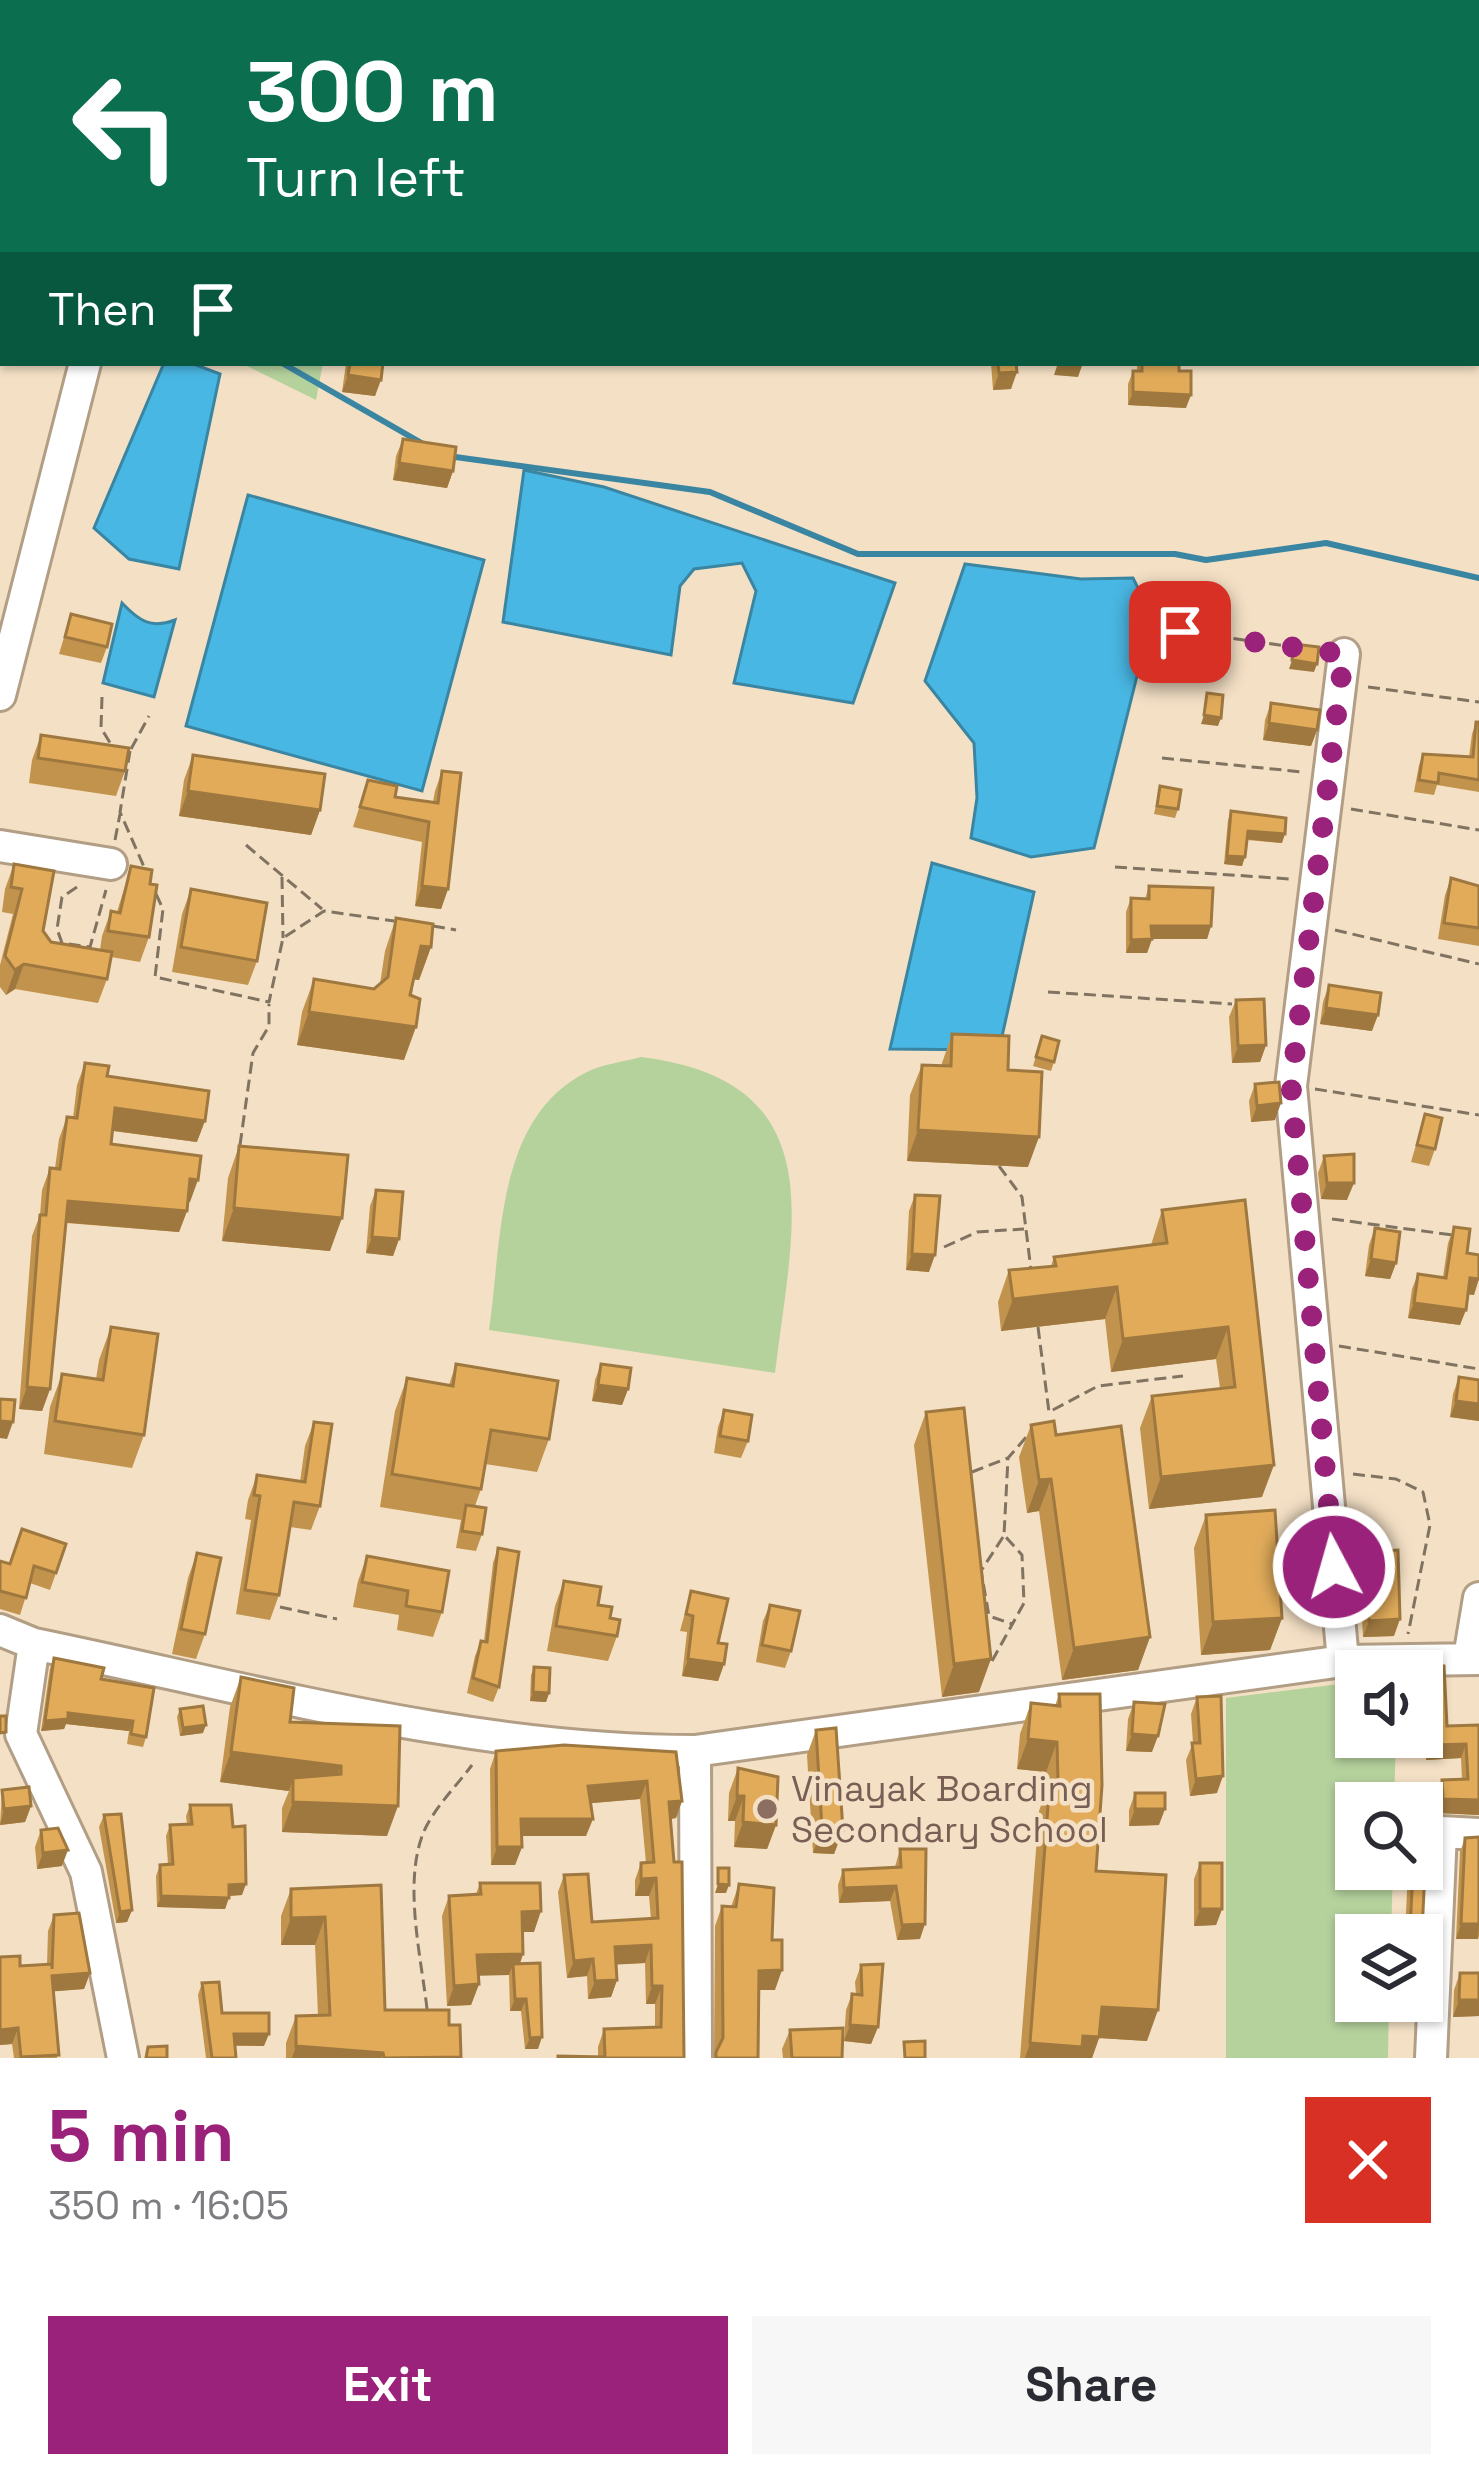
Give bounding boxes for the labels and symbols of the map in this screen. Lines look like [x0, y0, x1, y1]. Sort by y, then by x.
pin [1129, 581, 1231, 683]
position arrow [1271, 1504, 1397, 1630]
place label: Vinayak Boarding Secondary School [791, 1766, 1108, 1853]
marker: Vinayak Boarding Secondary School [754, 1796, 780, 1822]

